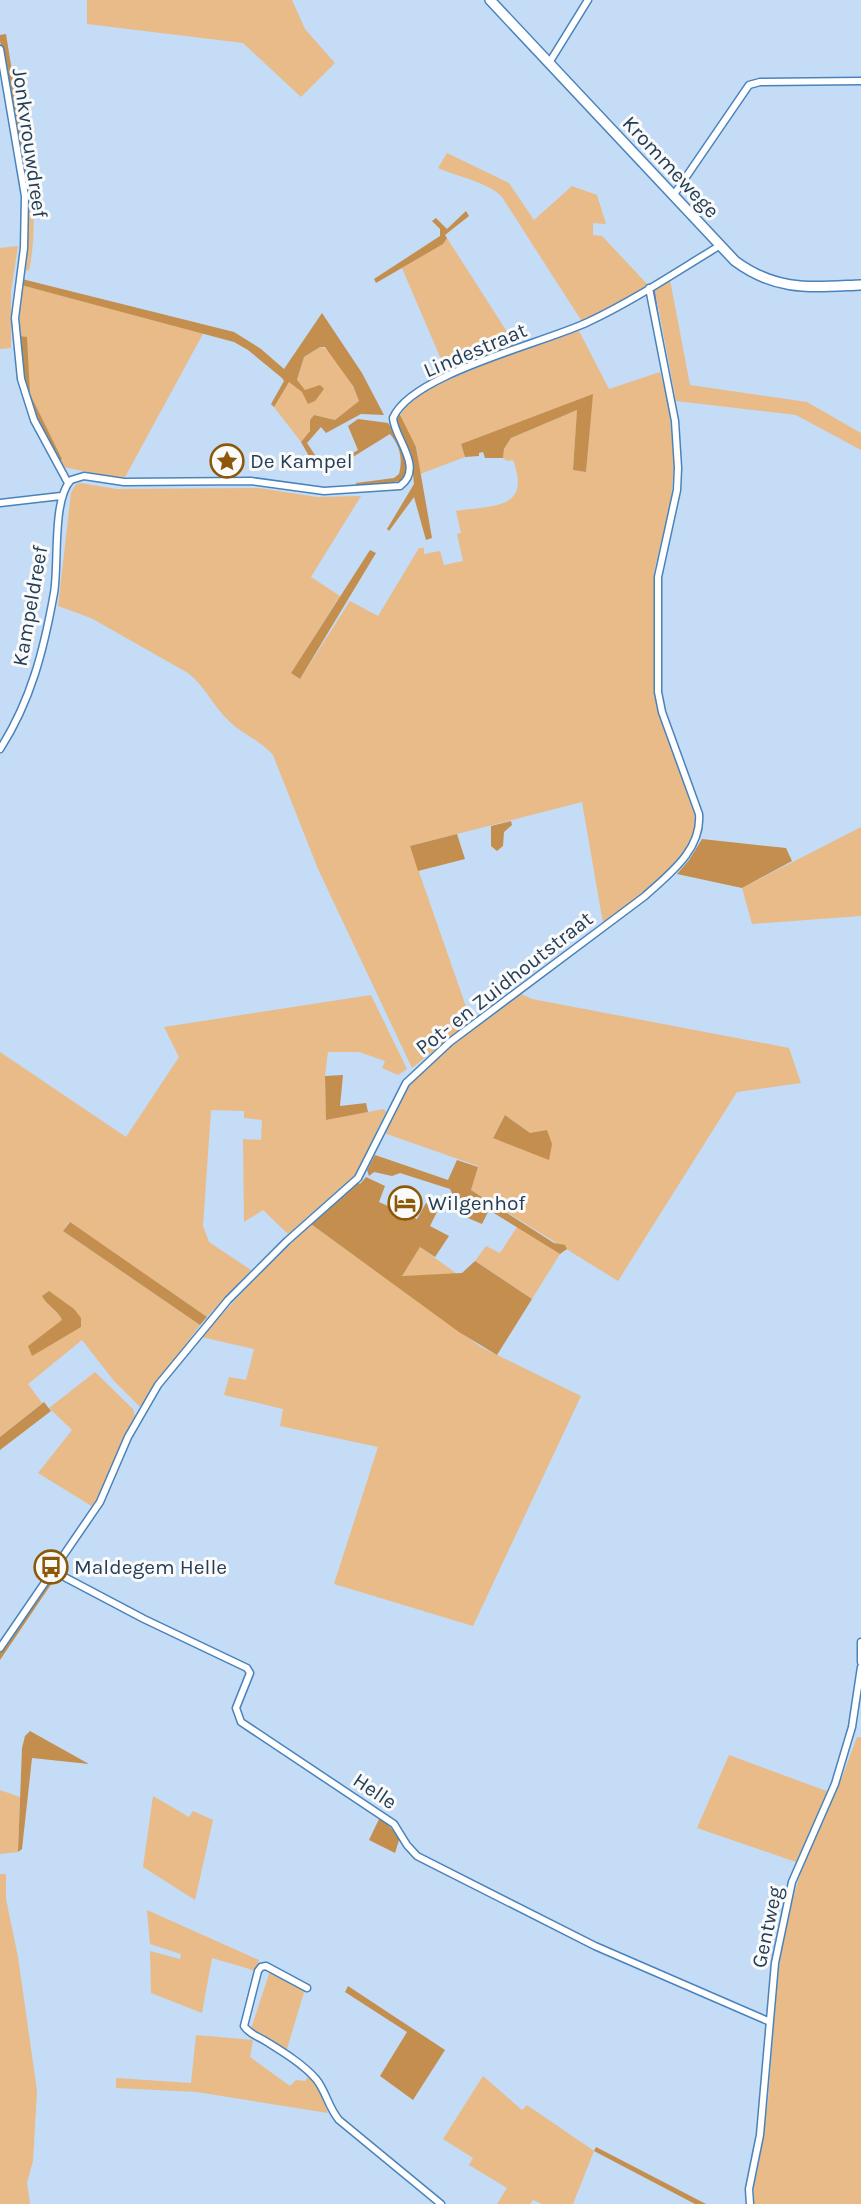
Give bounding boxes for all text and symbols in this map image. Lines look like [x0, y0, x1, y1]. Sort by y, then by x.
street label: Jonkvrouwdreef [8, 67, 52, 220]
street label: Krommewege [618, 111, 724, 223]
street label: Lindestraat [420, 318, 530, 382]
place icon: De Kampel [209, 443, 245, 479]
place label: De Kampel [250, 449, 353, 473]
street label: Kampeldreef [8, 543, 53, 668]
street label: Pot- en Zuidhoutstraat [411, 906, 597, 1060]
hotel icon: Wilgenhof [387, 1185, 423, 1221]
place label: Wilgenhof [428, 1191, 526, 1215]
bus stop icon: Maldegem Helle [33, 1549, 69, 1585]
place label: Maldegem Helle [74, 1555, 227, 1579]
street label: Helle [349, 1768, 401, 1814]
street label: Gentweg [747, 1884, 787, 1970]

